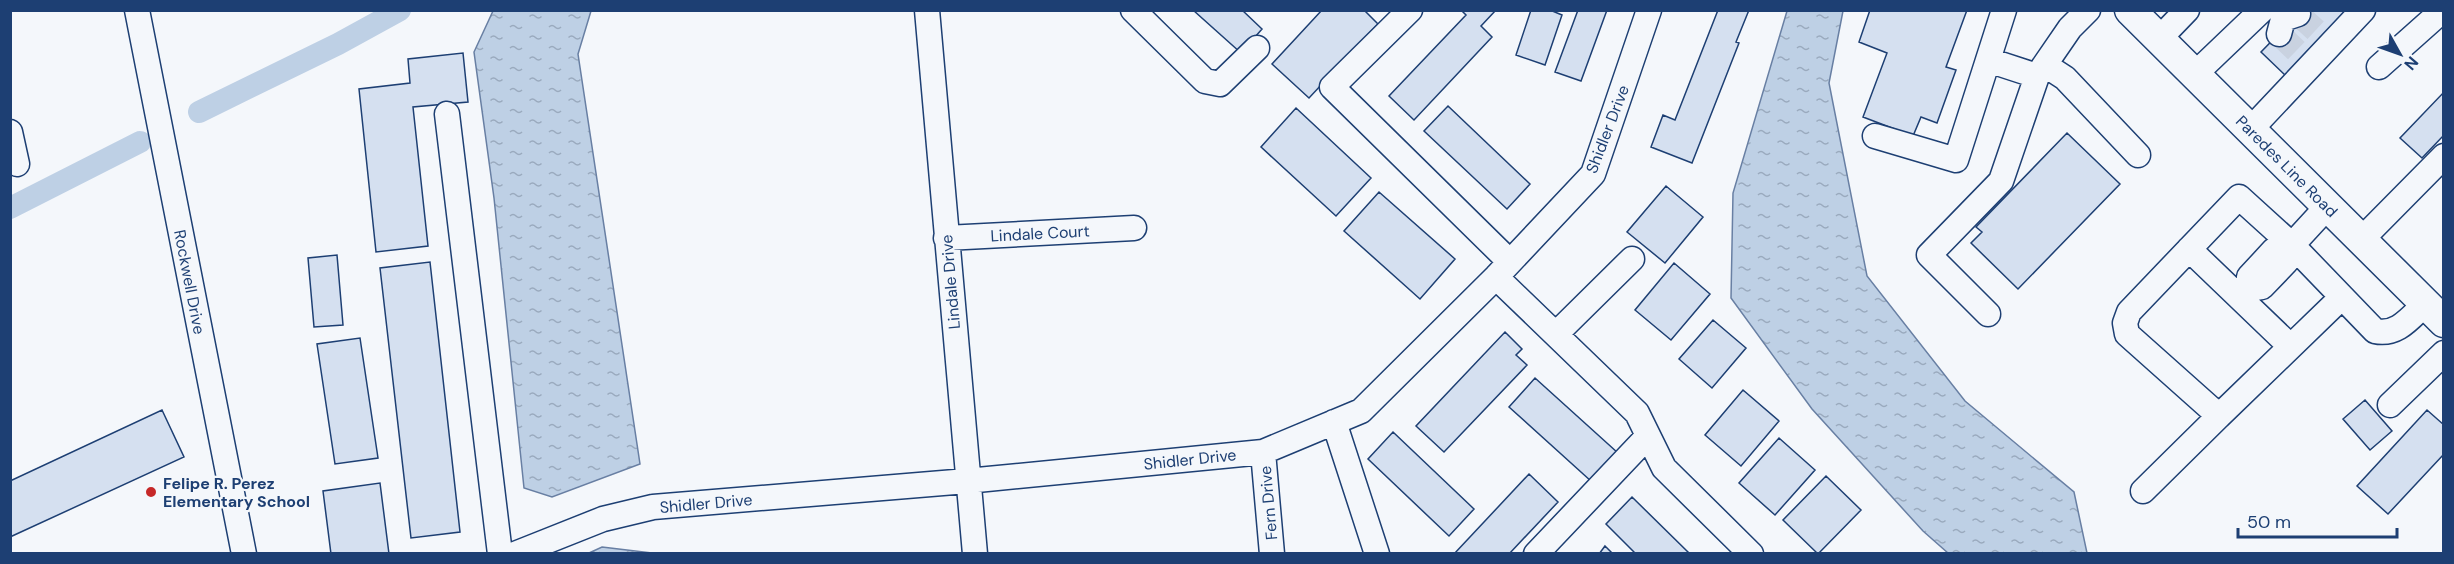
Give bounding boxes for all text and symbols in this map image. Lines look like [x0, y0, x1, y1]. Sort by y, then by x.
north arrow [2370, 24, 2430, 84]
text: N [2399, 52, 2423, 75]
street label: Shidler Drive [1581, 82, 1634, 176]
street label: Paredes Line Road [2231, 111, 2342, 222]
street label: Lindale Court [990, 220, 1090, 247]
street label: Rockwell Drive [169, 228, 210, 336]
street label: Lindale Drive [936, 234, 965, 330]
street label: Shidler Drive [1143, 444, 1237, 475]
street label: Fern Drive [1255, 465, 1282, 541]
place label: Felipe R. Perez Elementary School [163, 473, 310, 512]
marker: Felipe R. Perez Elementary School [144, 485, 158, 499]
street label: Shidler Drive [659, 489, 753, 518]
scale bar [2238, 501, 2397, 539]
text: 50 m [2247, 510, 2291, 534]

